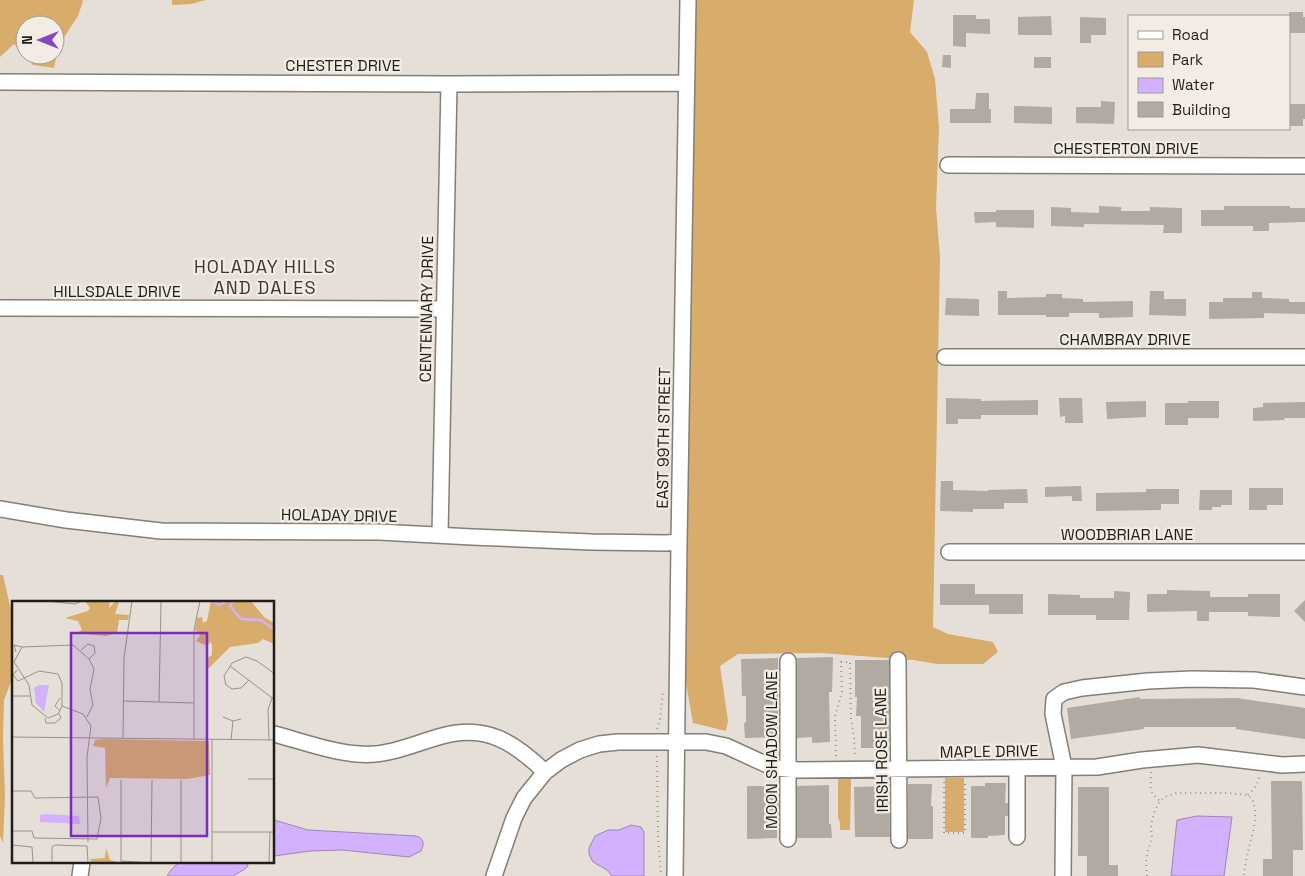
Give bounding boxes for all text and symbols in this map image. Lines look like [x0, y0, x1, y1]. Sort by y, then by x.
north arrow [15, 15, 65, 65]
legend [1128, 15, 1290, 130]
text: Road [1172, 25, 1209, 44]
text: N [18, 35, 36, 45]
text: Park [1172, 50, 1203, 69]
street label: CHESTER DRIVE [285, 55, 401, 76]
text: Water [1172, 75, 1215, 94]
text: Building [1172, 100, 1231, 119]
street label: CHESTERTON DRIVE [1053, 138, 1199, 159]
street label: CENTENNARY DRIVE [415, 235, 438, 383]
district label: HOLADAY HILLS AND DALES [194, 255, 336, 299]
street label: HILLSDALE DRIVE [53, 281, 181, 302]
street label: CHAMBRAY DRIVE [1059, 329, 1191, 350]
street label: EAST 99TH STREET [652, 367, 675, 509]
street label: HOLADAY DRIVE [281, 504, 397, 527]
street label: WOODBRIAR LANE [1061, 524, 1193, 545]
inset map [12, 601, 275, 864]
street label: MOON SHADOW LANE [761, 671, 782, 829]
street label: IRISH ROSE LANE [870, 688, 893, 812]
street label: MAPLE DRIVE [939, 740, 1039, 763]

